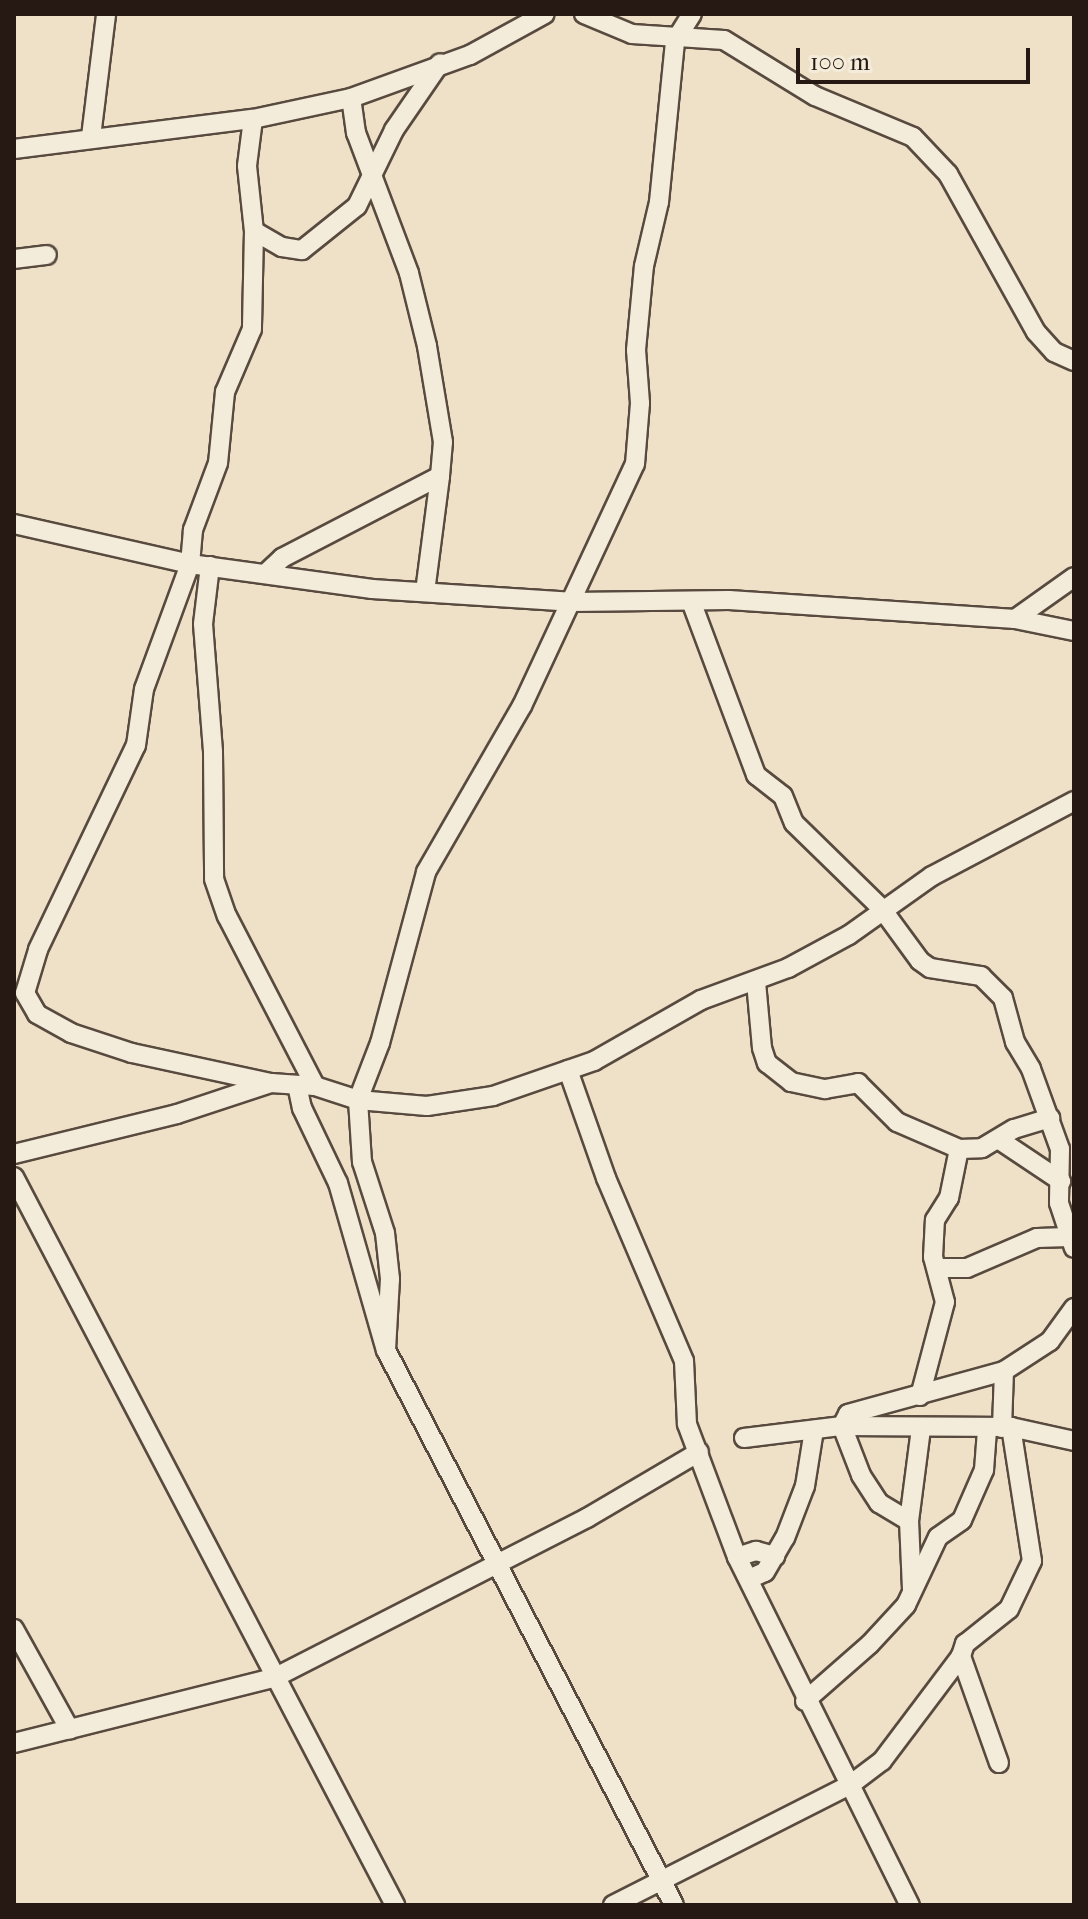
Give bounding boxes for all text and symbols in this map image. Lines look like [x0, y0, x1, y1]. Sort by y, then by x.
scale bar [800, 32, 1034, 82]
text: 100 m [810, 48, 870, 76]

